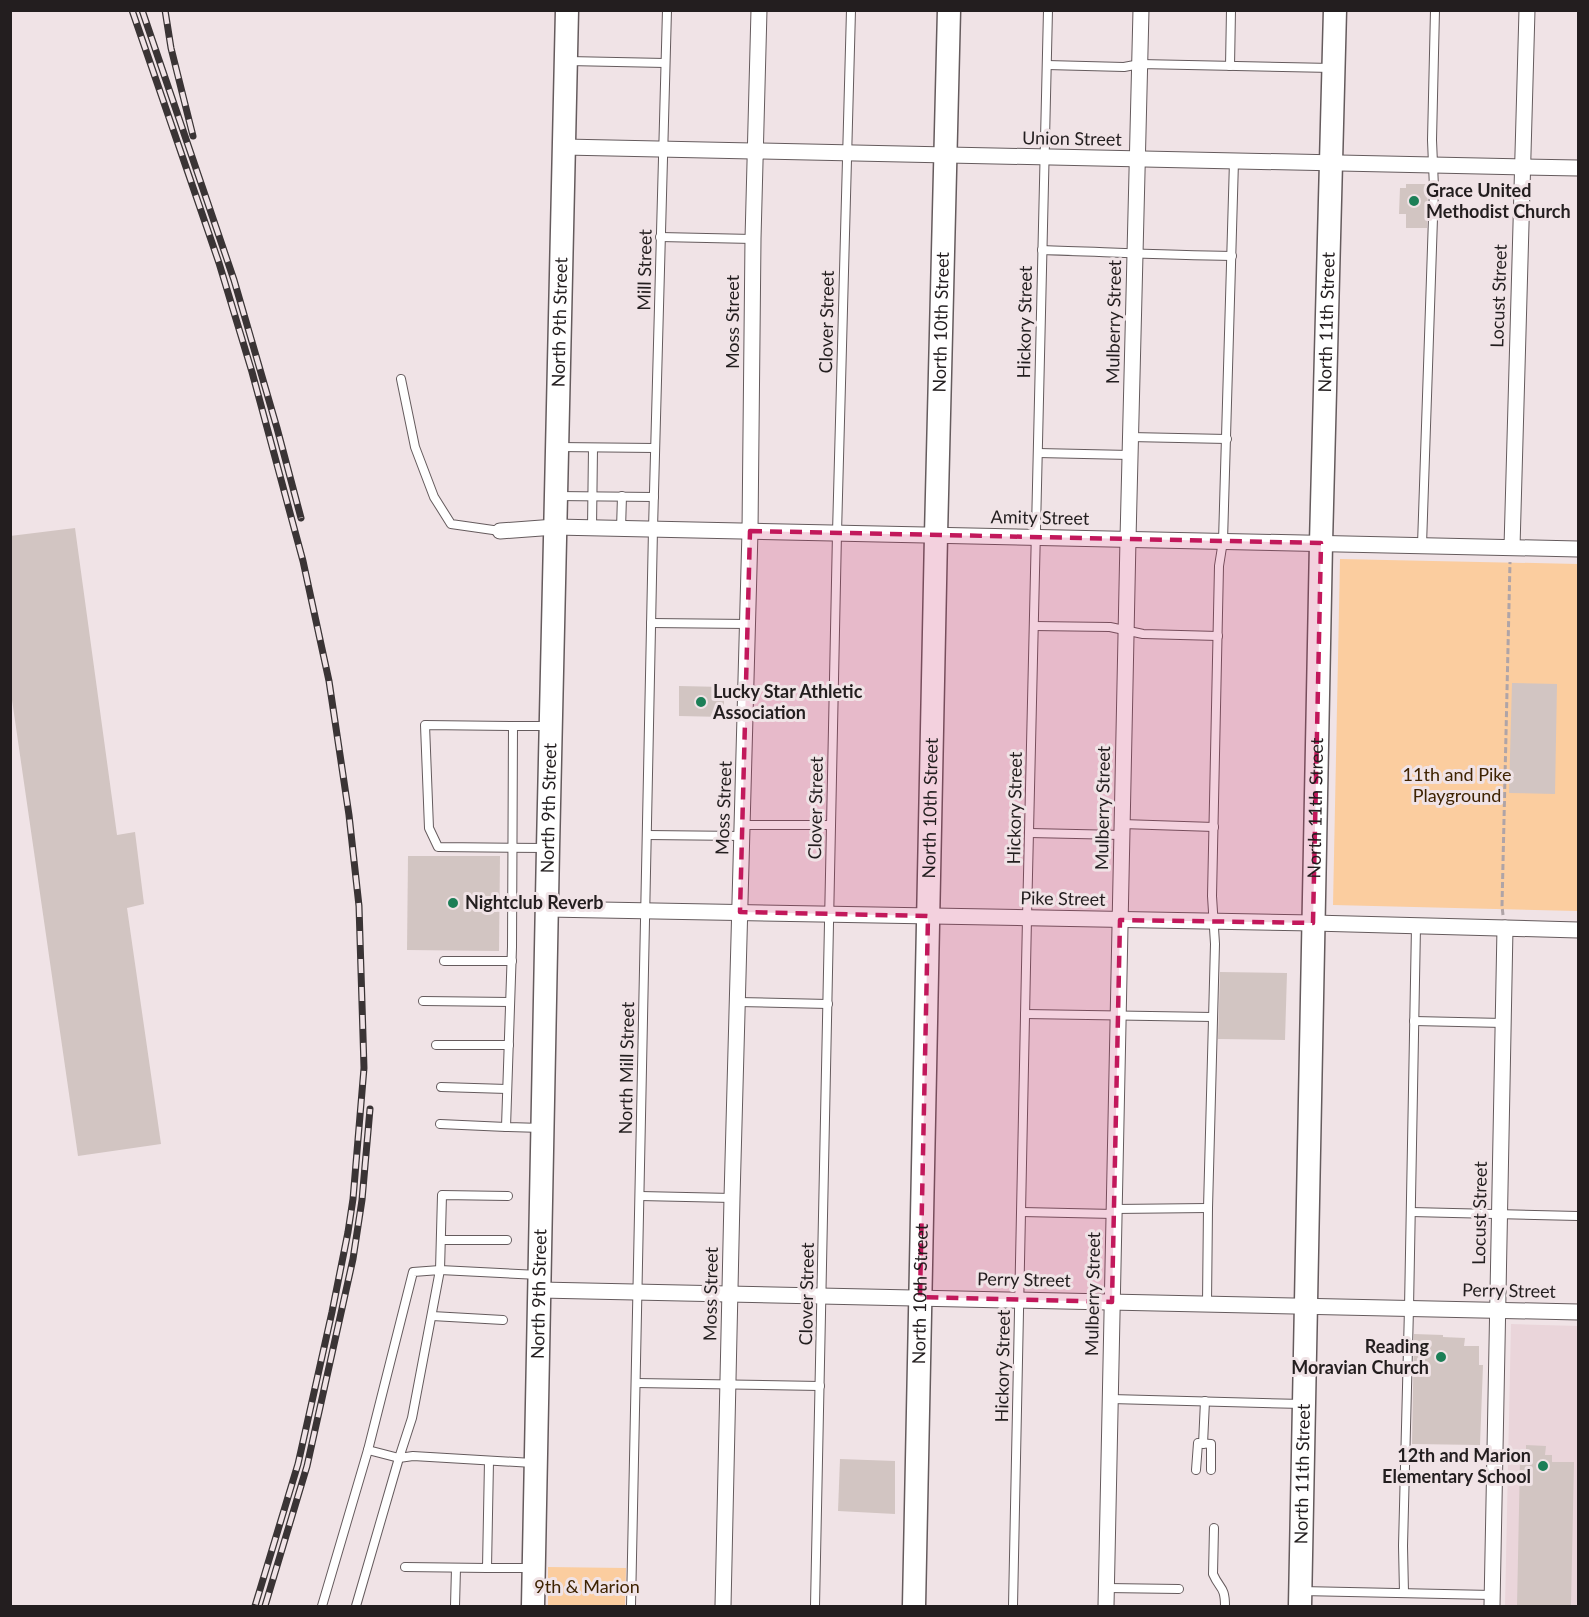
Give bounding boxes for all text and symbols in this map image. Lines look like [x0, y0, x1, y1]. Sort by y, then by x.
street label: Union Street [1022, 126, 1123, 150]
place label: Grace United Methodist Church [1426, 179, 1571, 222]
marker: Grace United Methodist Church [1407, 194, 1421, 208]
street label: Mill Street [632, 229, 656, 311]
street label: Locust Street [1485, 243, 1511, 348]
street label: North 10th Street [928, 251, 953, 393]
street label: North 11th Street [1313, 251, 1339, 393]
street label: North 9th Street [546, 256, 571, 388]
street label: Mulberry Street [1101, 259, 1125, 384]
street label: Hickory Street [1012, 265, 1036, 379]
street label: Clover Street [814, 270, 838, 374]
street label: Moss Street [721, 274, 743, 369]
street label: Amity Street [991, 505, 1090, 529]
place label: Lucky Star Athletic Association [712, 680, 863, 723]
marker: Lucky Star Athletic Association [694, 695, 708, 709]
street label: North 10th Street [917, 737, 942, 879]
street label: North 11th Street [1302, 737, 1327, 879]
street label: North 9th Street [536, 742, 560, 874]
street label: Mulberry Street [1090, 745, 1114, 870]
street label: Hickory Street [1002, 751, 1026, 865]
street label: Clover Street [803, 756, 827, 860]
street label: Moss Street [710, 760, 736, 855]
park label: 11th and Pike Playground [1403, 763, 1511, 806]
street label: Pike Street [1020, 886, 1106, 910]
place label: Nightclub Reverb [465, 891, 603, 913]
marker: Nightclub Reverb [446, 896, 460, 910]
street label: North Mill Street [614, 1001, 638, 1135]
street label: Locust Street [1467, 1160, 1491, 1265]
street label: North 10th Street [907, 1223, 932, 1365]
street label: North 9th Street [526, 1228, 550, 1359]
street label: Mulberry Street [1080, 1231, 1104, 1356]
street label: Clover Street [794, 1242, 818, 1346]
street label: Moss Street [698, 1246, 722, 1341]
street label: Perry Street [977, 1267, 1072, 1291]
street label: Perry Street [1462, 1278, 1557, 1302]
street label: Hickory Street [990, 1309, 1014, 1423]
place label: Reading Moravian Church [1291, 1335, 1429, 1378]
marker: Reading Moravian Church [1434, 1350, 1448, 1364]
street label: North 11th Street [1289, 1403, 1314, 1545]
place label: 12th and Marion Elementary School [1382, 1444, 1531, 1487]
marker: 12th and Marion Elementary School [1536, 1459, 1550, 1473]
park label: 9th & Marion [534, 1575, 640, 1597]

